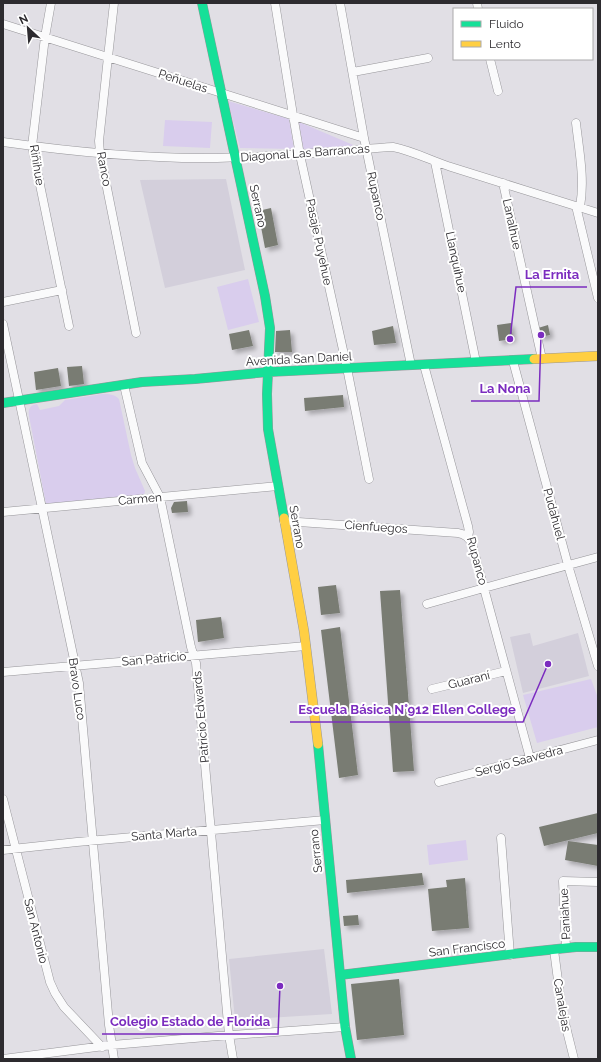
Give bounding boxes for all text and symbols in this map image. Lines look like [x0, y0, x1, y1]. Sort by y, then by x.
north arrow [8, 8, 48, 48]
legend [453, 8, 593, 60]
text: N [17, 12, 30, 27]
text: Fluido [489, 17, 524, 31]
text: Lento [489, 37, 521, 51]
street label: Peñuelas [157, 66, 210, 96]
street label: Diagonal Las Barrancas [240, 141, 370, 165]
street label: Riñihue [27, 144, 47, 186]
street label: Ranco [94, 151, 114, 187]
street label: Rupanco [364, 170, 388, 222]
street label: Serrano [247, 183, 269, 229]
street label: Pasaje Puyehue [303, 197, 335, 287]
street label: Lanalhue [500, 197, 524, 251]
street label: Llanquihue [443, 230, 469, 294]
callout: La Ernita [516, 262, 587, 287]
text: La Ernita [525, 267, 580, 282]
street label: Avenida San Daniel [245, 349, 353, 369]
callout: La Nona [471, 376, 539, 401]
text: La Nona [479, 381, 531, 396]
street label: Pudahuel [540, 487, 568, 542]
street label: Carmen [117, 490, 163, 508]
street label: Serrano [286, 504, 308, 550]
street label: Cienfuegos [344, 518, 408, 536]
street label: Rupanco [464, 535, 490, 587]
street label: San Patricio [121, 649, 187, 669]
street label: Bravo Luco [66, 657, 88, 721]
street label: Guaraní [447, 668, 492, 692]
street label: Patricio Edwards [190, 670, 212, 764]
callout: Escuela Básica N°912 Ellen College [290, 697, 523, 722]
text: Escuela Básica N°912 Ellen College [298, 702, 516, 717]
street label: Sergio Saavedra [474, 743, 564, 779]
street label: Santa Marta [130, 824, 198, 844]
street label: Serrano [307, 829, 325, 873]
street label: Paniahue [557, 888, 573, 940]
street label: San Antonio [21, 897, 51, 965]
street label: San Francisco [428, 936, 506, 960]
street label: Canalejas [550, 977, 574, 1033]
callout: Colegio Estado de Florida [102, 1009, 278, 1034]
text: Colegio Estado de Florida [110, 1014, 271, 1029]

